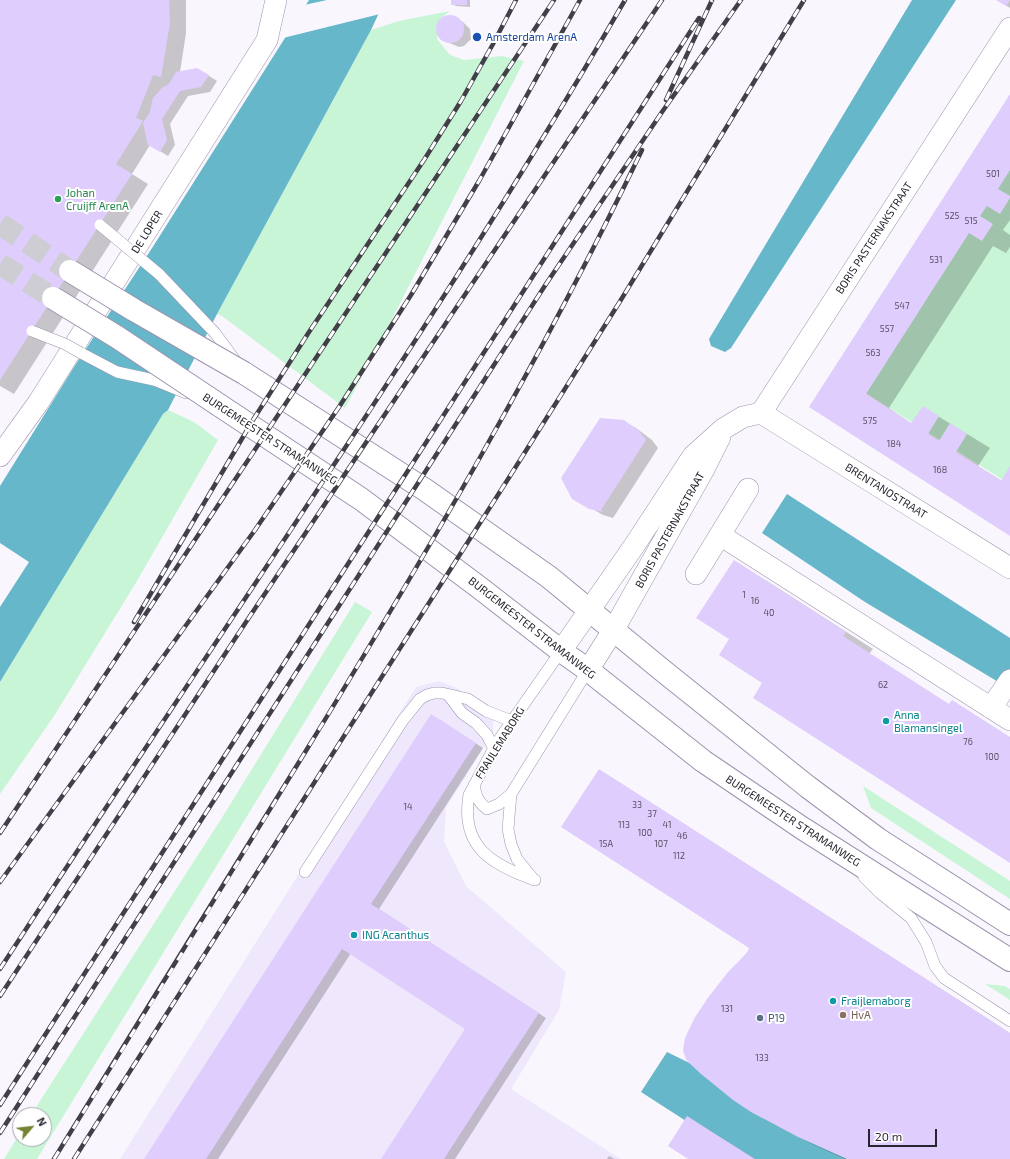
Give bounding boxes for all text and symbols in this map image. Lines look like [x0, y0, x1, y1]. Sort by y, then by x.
place label: Amsterdam ArenA [486, 30, 577, 44]
marker: Amsterdam ArenA [471, 31, 483, 43]
house number: 501 [986, 169, 1000, 179]
street label: BORIS PASTERNAKSTRAAT [833, 180, 915, 296]
place label: Johan Cruijff ArenA [66, 186, 129, 212]
marker: Johan Cruijff ArenA [53, 194, 63, 204]
street label: DE LOPER [129, 208, 165, 256]
house number: 525 [945, 211, 959, 221]
house number: 515 [964, 216, 978, 226]
house number: 531 [929, 255, 943, 265]
house number: 547 [895, 301, 909, 311]
house number: 557 [880, 324, 894, 334]
house number: 563 [866, 348, 880, 358]
street label: BURGEMEESTER STRAMANWEG [200, 390, 340, 488]
house number: 575 [863, 416, 877, 426]
house number: 184 [887, 439, 901, 449]
street label: BRENTANOSTRAAT [843, 460, 929, 522]
house number: 168 [933, 465, 947, 475]
street label: BORIS PASTERNAKSTRAAT [633, 470, 707, 590]
street label: BURGEMEESTER STRAMANWEG [466, 574, 598, 682]
house number: 1 [742, 590, 746, 600]
house number: 16 [751, 596, 759, 606]
house number: 40 [764, 608, 774, 618]
house number: 62 [878, 680, 888, 690]
street label: FRAIJLEMABORG [473, 705, 527, 781]
place label: Anna Blamansingel [894, 708, 962, 734]
marker: Anna Blamansingel [881, 716, 891, 726]
house number: 76 [963, 737, 973, 747]
house number: 100 [985, 752, 999, 762]
street label: BURGEMEESTER STRAMANWEG [723, 772, 863, 870]
house number: 33 [632, 800, 642, 810]
house number: 14 [403, 802, 413, 812]
house number: 37 [647, 809, 657, 819]
house number: 113 [618, 820, 630, 830]
house number: 41 [662, 820, 672, 830]
house number: 100 [638, 828, 652, 838]
house number: 46 [677, 831, 687, 841]
house number: 15A [599, 839, 613, 849]
house number: 107 [654, 839, 668, 849]
house number: 112 [673, 851, 685, 861]
place label: ING Acanthus [362, 928, 429, 942]
marker: ING Acanthus [349, 930, 359, 940]
place label: Fraijlemaborg [841, 994, 911, 1008]
marker: Fraijlemaborg [828, 996, 838, 1006]
house number: 131 [721, 1004, 733, 1014]
place label: HvA [851, 1008, 871, 1022]
marker: HvA [838, 1010, 848, 1020]
place label: P19 [768, 1011, 785, 1025]
marker: P19 [755, 1013, 765, 1023]
house number: 133 [755, 1053, 769, 1063]
north arrow [12, 1107, 52, 1147]
text: N [35, 1115, 50, 1128]
scale bar [870, 1121, 939, 1147]
text: 20 m [875, 1129, 902, 1143]

